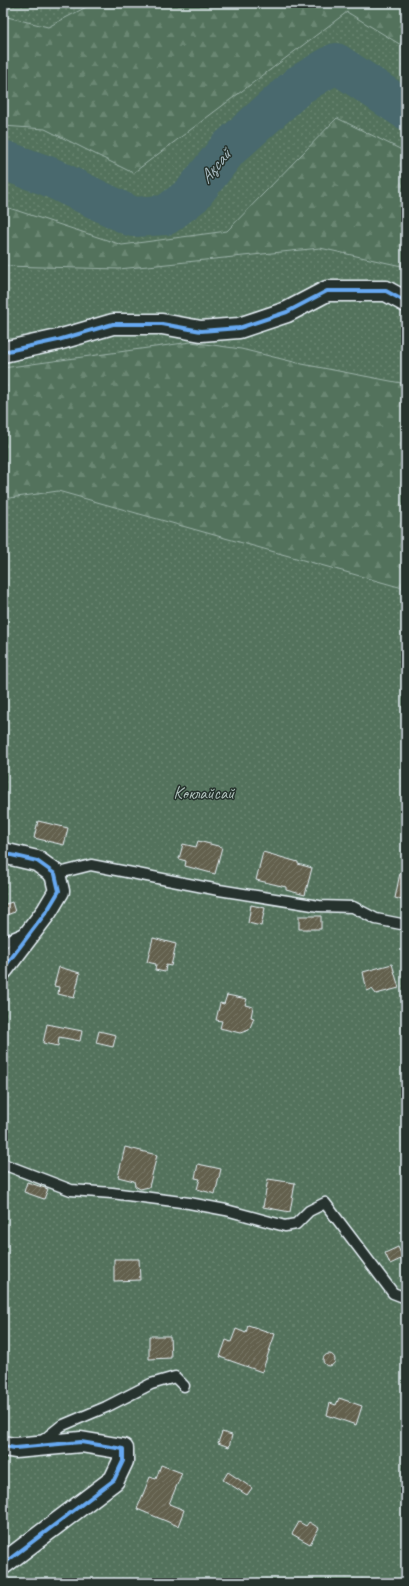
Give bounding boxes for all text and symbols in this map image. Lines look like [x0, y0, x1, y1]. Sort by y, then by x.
water label: Ақсай [195, 142, 238, 188]
park label: Көклайсай [174, 783, 235, 804]

